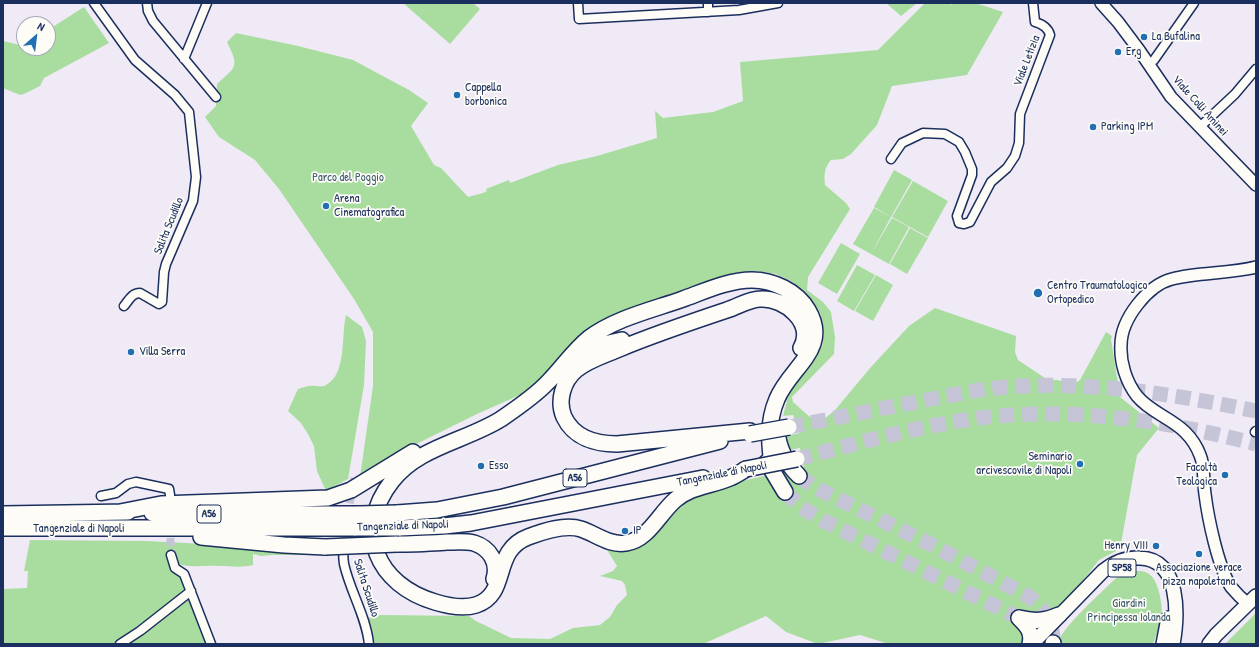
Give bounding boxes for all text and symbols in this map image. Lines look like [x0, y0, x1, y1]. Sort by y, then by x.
north arrow [16, 16, 56, 56]
text: N [35, 19, 47, 34]
place label: La Bufalina [1152, 30, 1200, 44]
marker: La Bufalina [1139, 32, 1149, 42]
street label: Viale Letizia [1011, 33, 1043, 89]
place label: Erg [1126, 45, 1141, 59]
marker: Erg [1113, 47, 1123, 57]
street label: Viale Colli Aminei [1169, 73, 1231, 139]
place label: Cappella borbonica [465, 81, 507, 109]
marker: Cappella borbonica [452, 90, 462, 100]
place label: Parking IPM [1101, 120, 1153, 134]
marker: Parking IPM [1088, 122, 1098, 132]
park label: Parco del Poggio [312, 171, 384, 185]
place label: Arena Cinematografica [334, 192, 404, 220]
street label: Salita Scudillo [151, 195, 187, 257]
marker: Arena Cinematografica [321, 201, 331, 211]
place label: Centro Traumatologico Ortopedico [1047, 279, 1147, 307]
marker: Centro Traumatologico Ortopedico [1032, 287, 1044, 299]
place label: Villa Serra [139, 345, 185, 359]
marker: Villa Serra [126, 347, 136, 357]
place label: Seminario arcivescovile di Napoli [976, 450, 1072, 478]
street label: Tangenziale di Napoli [676, 458, 768, 490]
place label: Esso [489, 459, 508, 473]
marker: Seminario arcivescovile di Napoli [1075, 459, 1085, 469]
marker: Esso [476, 461, 486, 471]
place label: Facoltà Teologica [1176, 461, 1217, 489]
road number: A56 [563, 469, 587, 487]
marker: Facoltà Teologica [1220, 470, 1230, 480]
road number: A56 [197, 505, 221, 523]
street label: Tangenziale di Napoli [357, 517, 449, 535]
street label: Tangenziale di Napoli [33, 522, 125, 536]
place label: IP [633, 524, 642, 538]
marker: IP [620, 526, 630, 536]
place label: Henry VIII [1105, 539, 1148, 553]
marker: Henry VIII [1151, 541, 1161, 551]
marker: Associazione verace pizza napoletana [1194, 549, 1204, 559]
street label: Salita Scudillo [350, 557, 382, 619]
road number: SP58 [1108, 559, 1136, 577]
place label: Associazione verace pizza napoletana [1156, 561, 1242, 589]
park label: Giardini Principessa Iolanda [1088, 597, 1170, 625]

